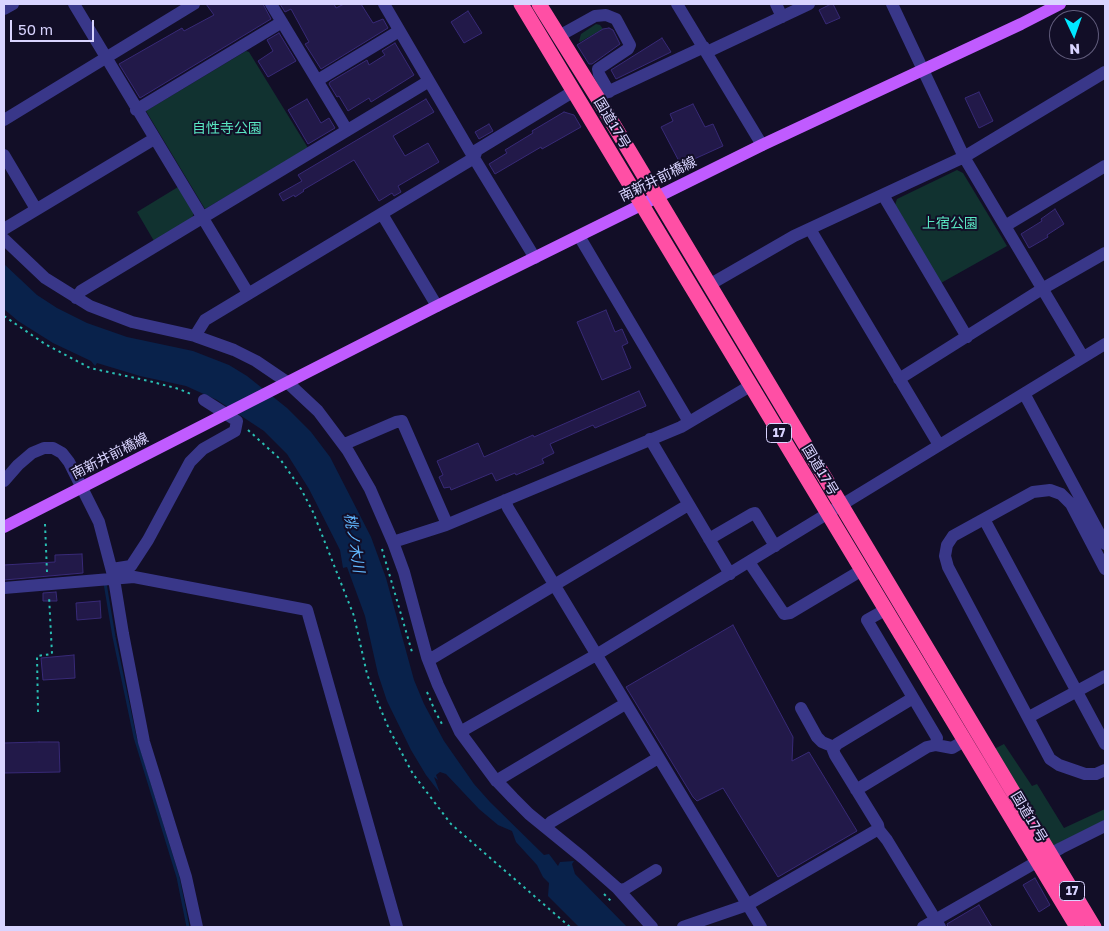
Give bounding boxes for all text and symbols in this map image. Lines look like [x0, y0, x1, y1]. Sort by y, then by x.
scale bar [12, 10, 96, 42]
north arrow [1049, 10, 1099, 60]
text: 50 m [18, 20, 53, 38]
text: N [1069, 41, 1081, 58]
street label: 国道17号 [590, 95, 634, 151]
park label: 自性寺公園 [192, 121, 262, 137]
street label: 南新井前橋線 [617, 153, 699, 205]
park label: 上宿公園 [922, 216, 978, 232]
road number: 17 [766, 423, 792, 442]
street label: 南新井前橋線 [69, 429, 151, 483]
street label: 国道17号 [798, 442, 842, 498]
water label: 桃ノ木川 [340, 512, 368, 574]
street label: 国道17号 [1007, 789, 1051, 845]
road number: 17 [1060, 881, 1084, 900]

